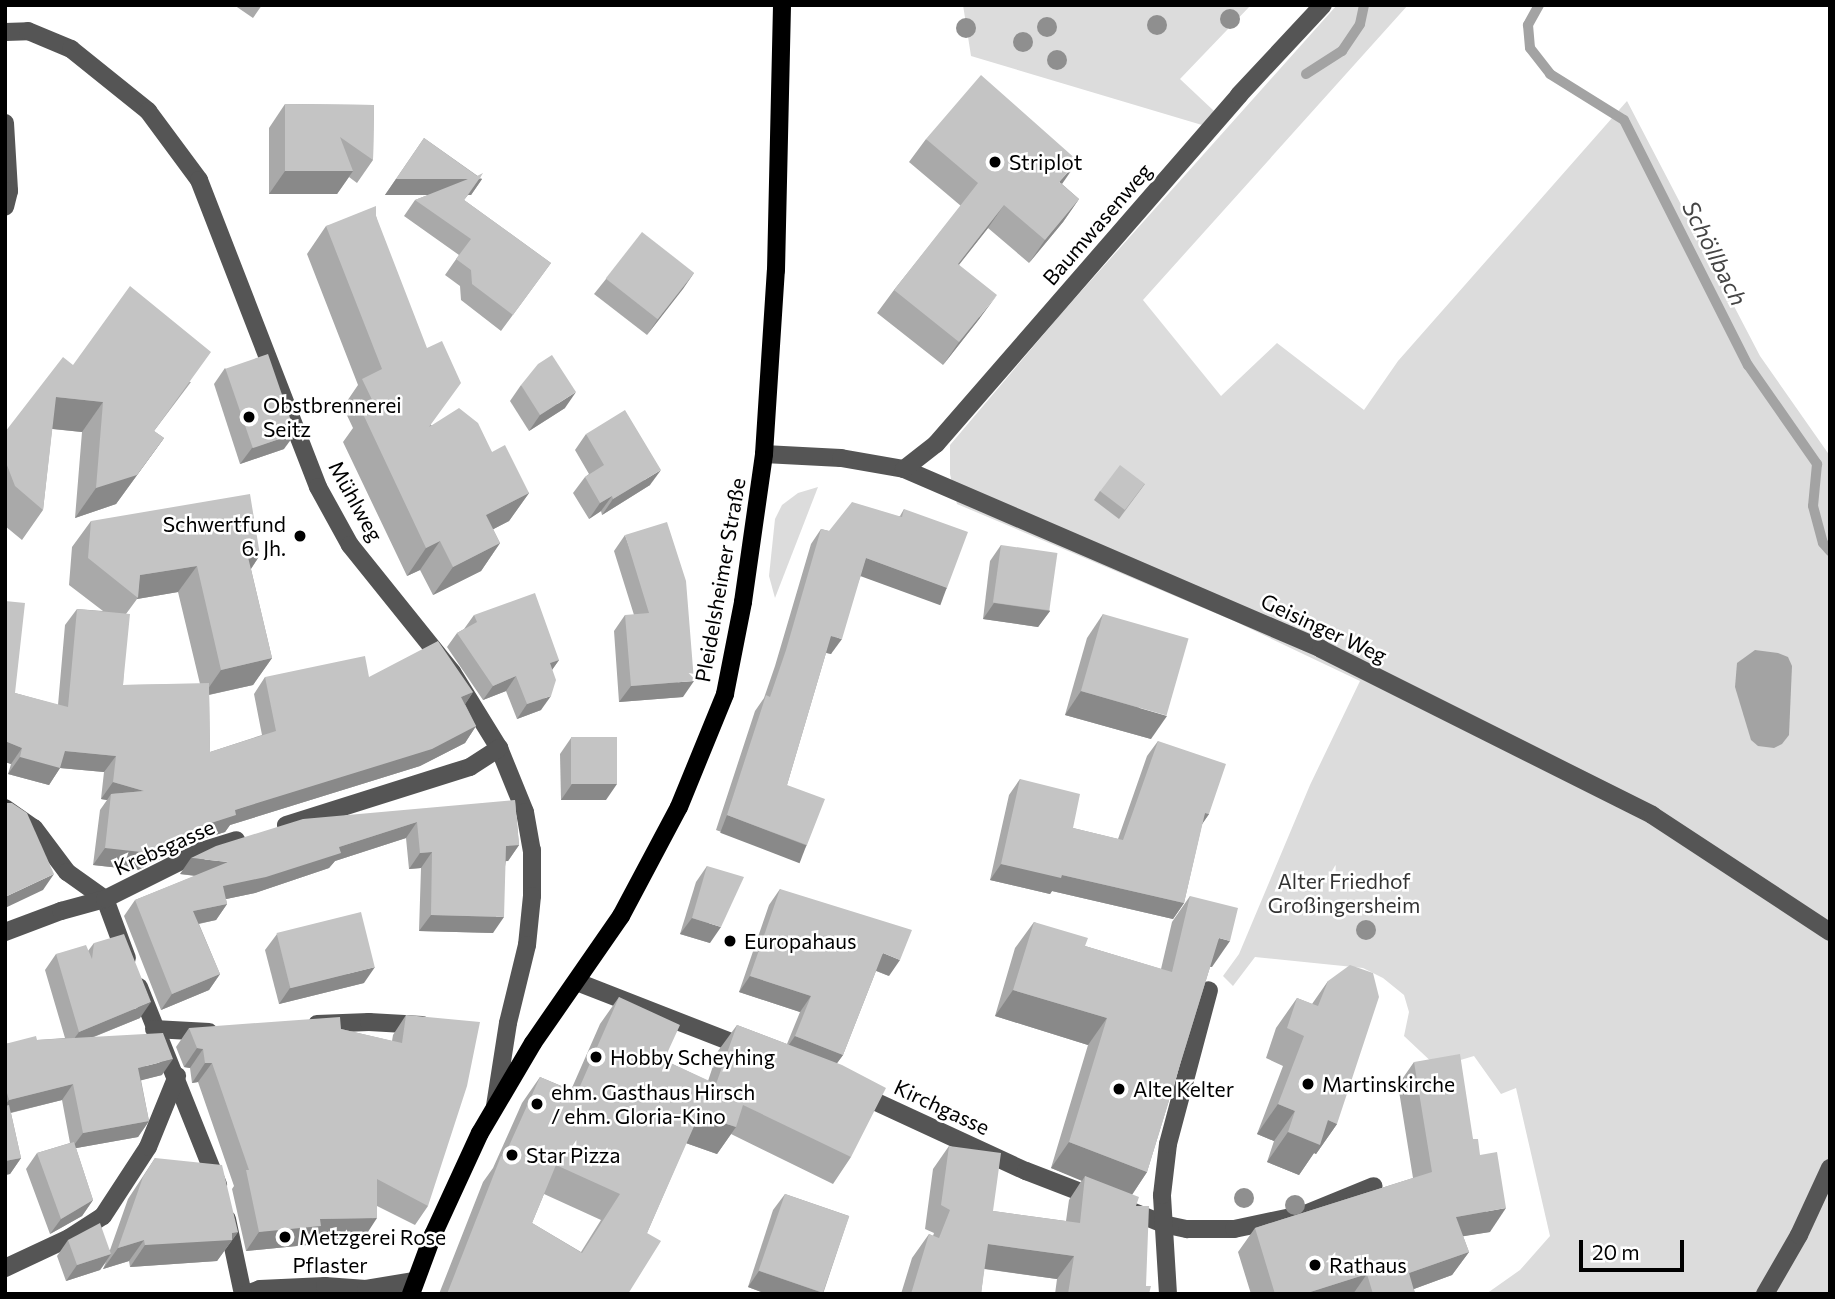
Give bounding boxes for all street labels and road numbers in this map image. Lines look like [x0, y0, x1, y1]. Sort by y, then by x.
street label: Baumwasenweg [1037, 158, 1157, 290]
street label: Mühlweg [324, 456, 388, 546]
street label: Pleidelsheimer Straße [690, 476, 750, 684]
street label: Geisinger Weg [1257, 588, 1391, 668]
street label: Krebsgasse [110, 814, 218, 880]
street label: Kirchgasse [890, 1074, 994, 1140]
street label: Pflaster [292, 1252, 368, 1278]

